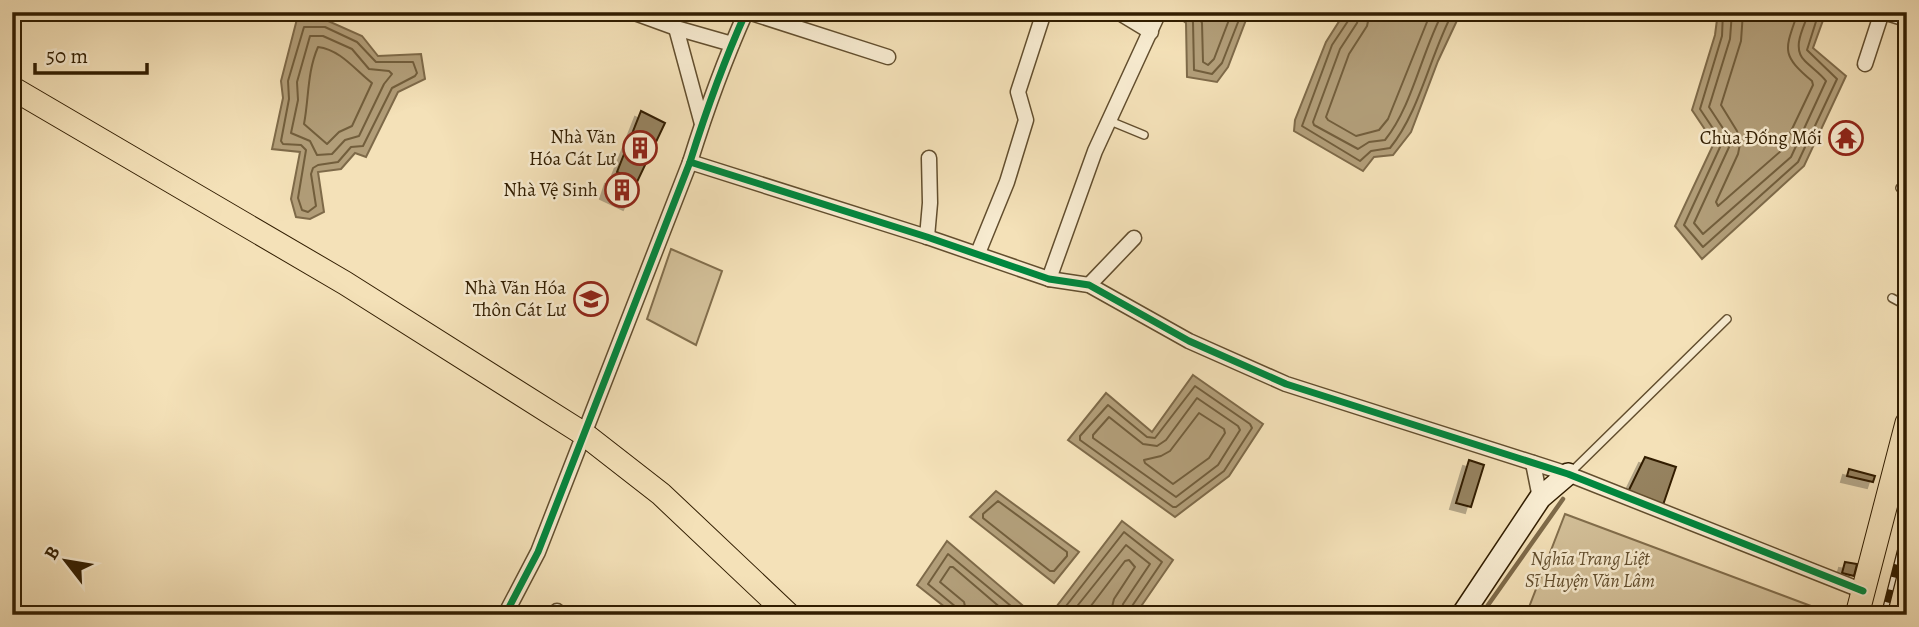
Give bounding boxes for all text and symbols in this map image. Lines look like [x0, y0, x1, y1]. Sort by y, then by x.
scale bar [35, 32, 147, 76]
text: 50 m [46, 42, 88, 70]
temple icon: Chùa Đống Mối [1827, 119, 1865, 157]
place label: Nhà Văn Hóa Cát Lư [529, 124, 617, 172]
place label: Chùa Đống Mối [1700, 125, 1822, 151]
building icon: Nhà Văn Hóa Cát Lư [621, 129, 659, 167]
building icon: Nhà Vệ Sinh [603, 171, 641, 209]
place label: Nhà Vệ Sinh [503, 177, 598, 203]
place label: Nhà Văn Hóa Thôn Cát Lư [464, 275, 567, 323]
school or university icon: Nhà Văn Hóa Thôn Cát Lư [572, 280, 610, 318]
north arrow [32, 526, 102, 596]
text: B [38, 541, 67, 565]
park label: Nghĩa Trang Liệt Sĩ Huyện Văn Lâm [1525, 546, 1655, 594]

